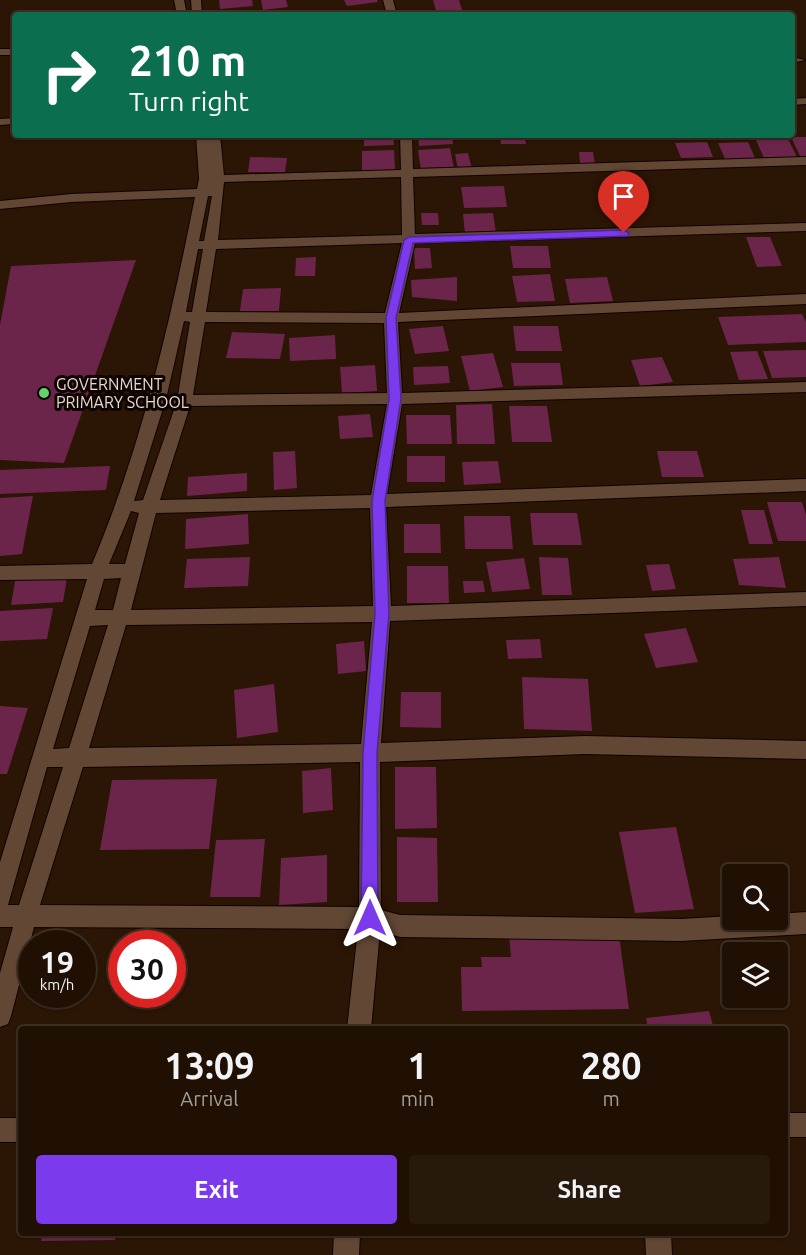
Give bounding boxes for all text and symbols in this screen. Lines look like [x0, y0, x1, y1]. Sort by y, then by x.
icon: right [30, 36, 108, 114]
text: 210 m [129, 37, 246, 84]
text: Turn right [129, 86, 249, 116]
pin [598, 171, 649, 233]
icon: arrive [607, 180, 640, 213]
place label: GOVERNMENT PRIMARY SCHOOL [56, 375, 189, 411]
marker: GOVERNMENT PRIMARY SCHOOL [37, 386, 51, 400]
map controls [722, 864, 788, 1008]
button: search [722, 864, 788, 930]
position arrow [338, 886, 402, 950]
speed limit sign: 30 [108, 930, 186, 1008]
button: layers [722, 942, 788, 1008]
text: 19 [40, 945, 74, 979]
text: km/h [40, 976, 74, 993]
text: 13:09 [164, 1045, 254, 1086]
text: 1 [407, 1045, 428, 1086]
text: 280 [581, 1045, 642, 1086]
text: Arrival [180, 1087, 239, 1110]
text: min [401, 1087, 434, 1110]
text: m [603, 1087, 620, 1110]
button: Exit [36, 1155, 397, 1224]
button: Share [409, 1155, 770, 1224]

